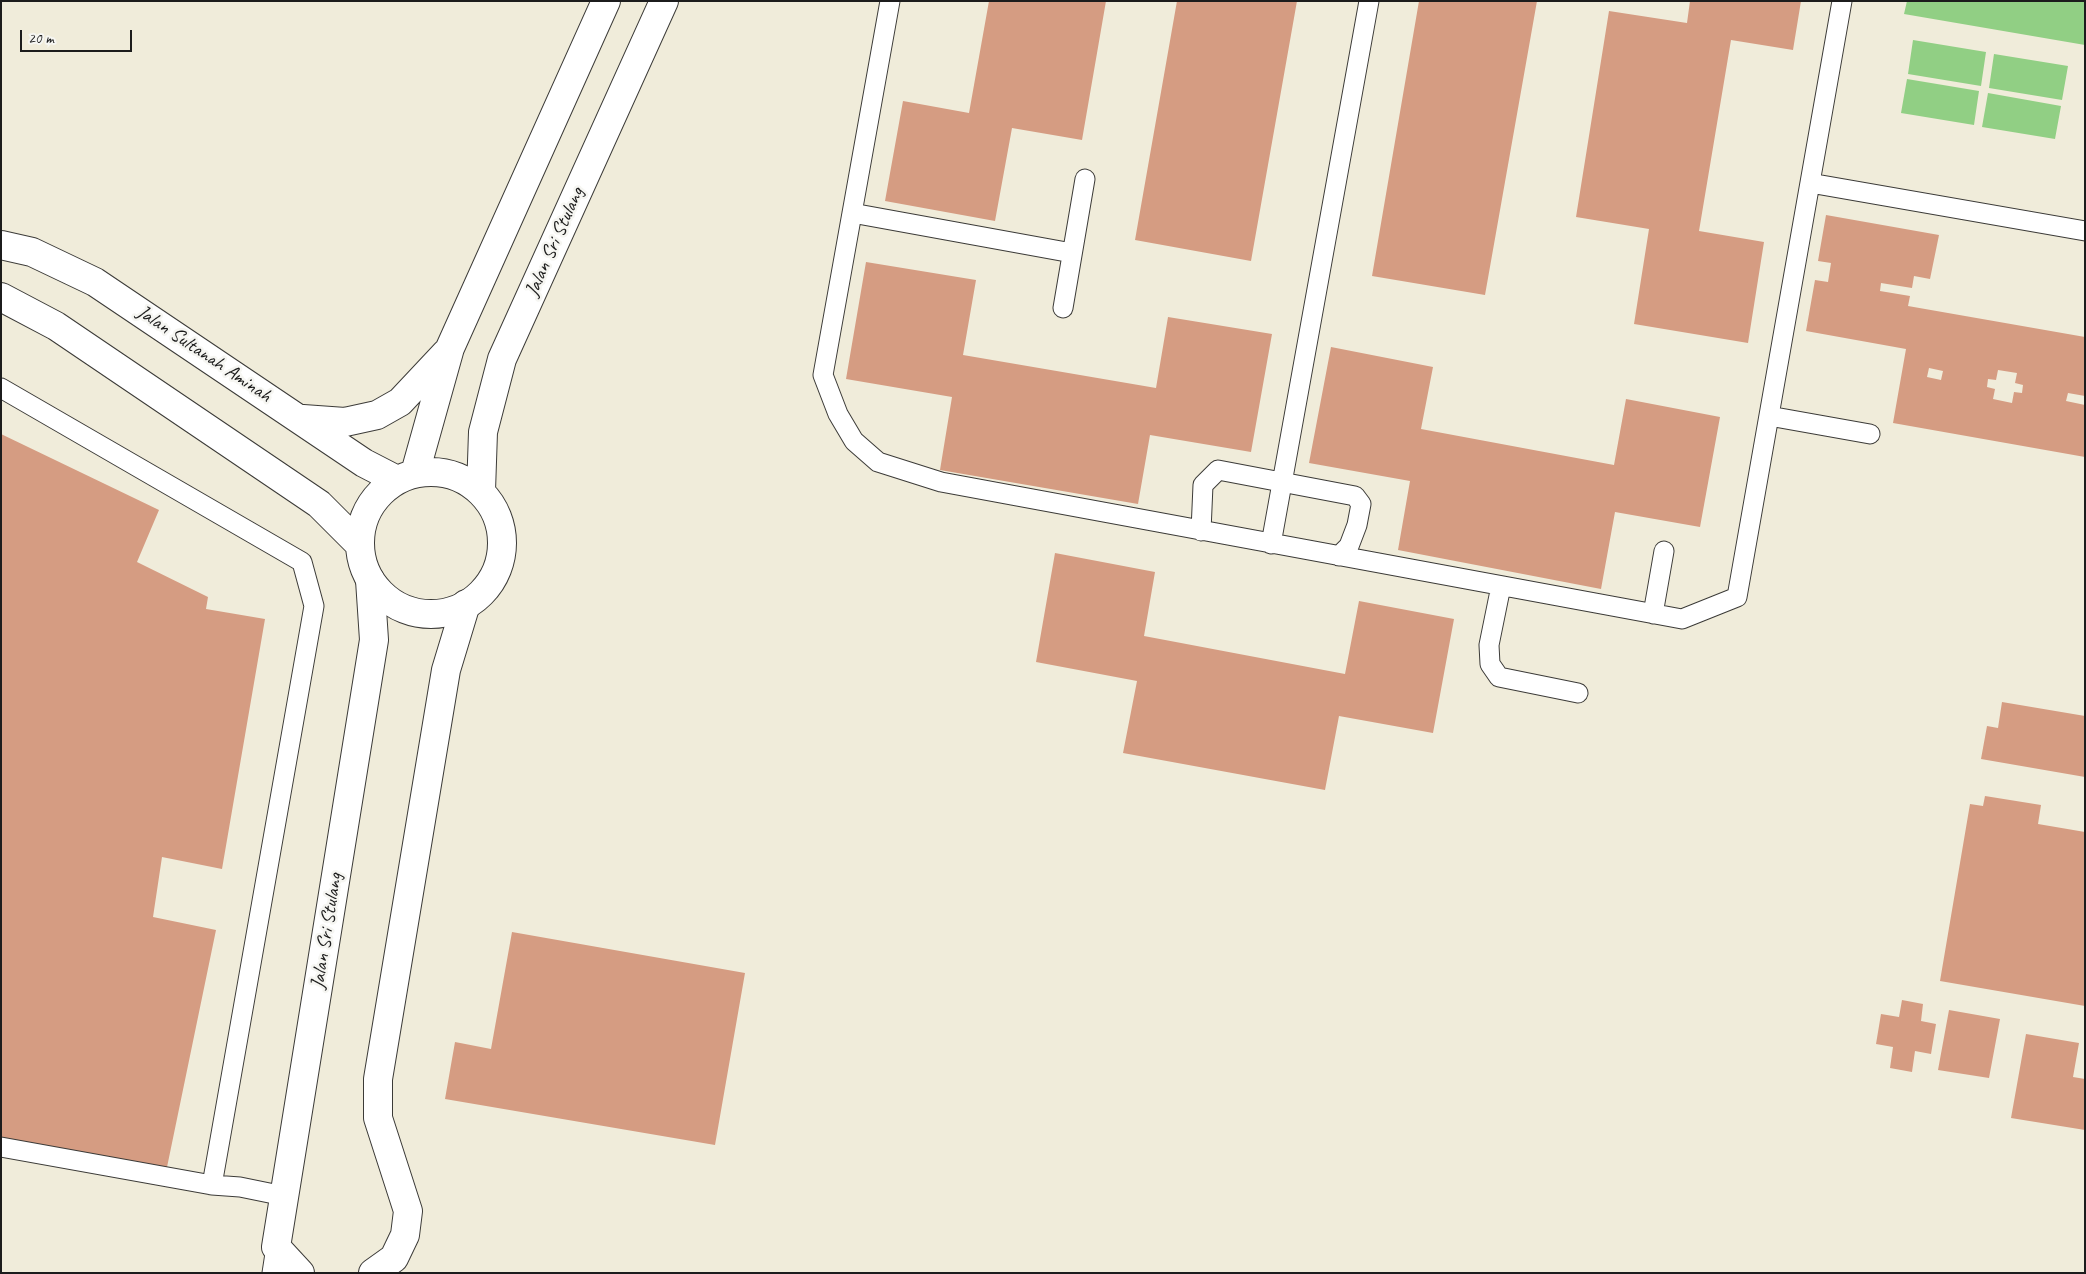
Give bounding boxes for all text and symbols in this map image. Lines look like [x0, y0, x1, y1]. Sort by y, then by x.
scale bar [22, 20, 135, 52]
text: 20 m [28, 29, 54, 48]
street label: Jalan Sri Stulang [520, 184, 590, 300]
street label: Jalan Sultanah Aminah [132, 300, 276, 408]
street label: Jalan Sri Stulang [306, 871, 348, 991]

